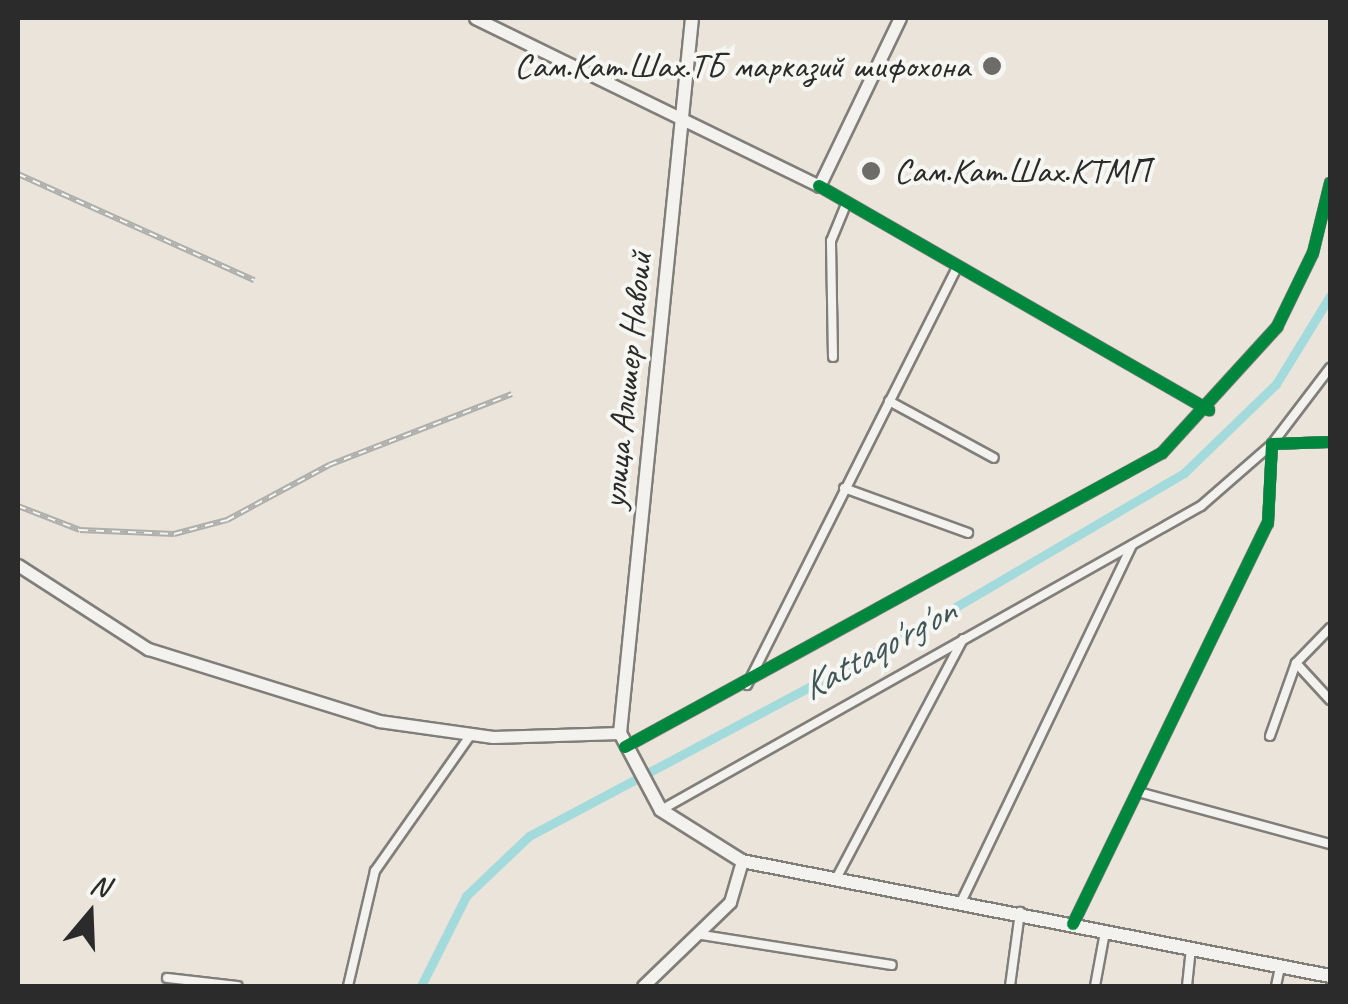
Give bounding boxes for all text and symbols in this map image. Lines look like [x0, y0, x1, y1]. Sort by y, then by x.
place label: Сам.Кат.Шах.ТБ марказий шифохона [514, 45, 970, 87]
marker: Сам.Кат.Шах.ТБ марказий шифохона [979, 53, 1005, 79]
place label: Сам.Кат.Шах.КТМП [894, 150, 1150, 192]
marker: Сам.Кат.Шах.КТМП [858, 158, 884, 184]
street label: улица Алишер Навоий [593, 251, 661, 509]
water label: Kattaqo'rg'on [793, 588, 963, 710]
north arrow [40, 864, 140, 964]
text: N [86, 866, 114, 905]

